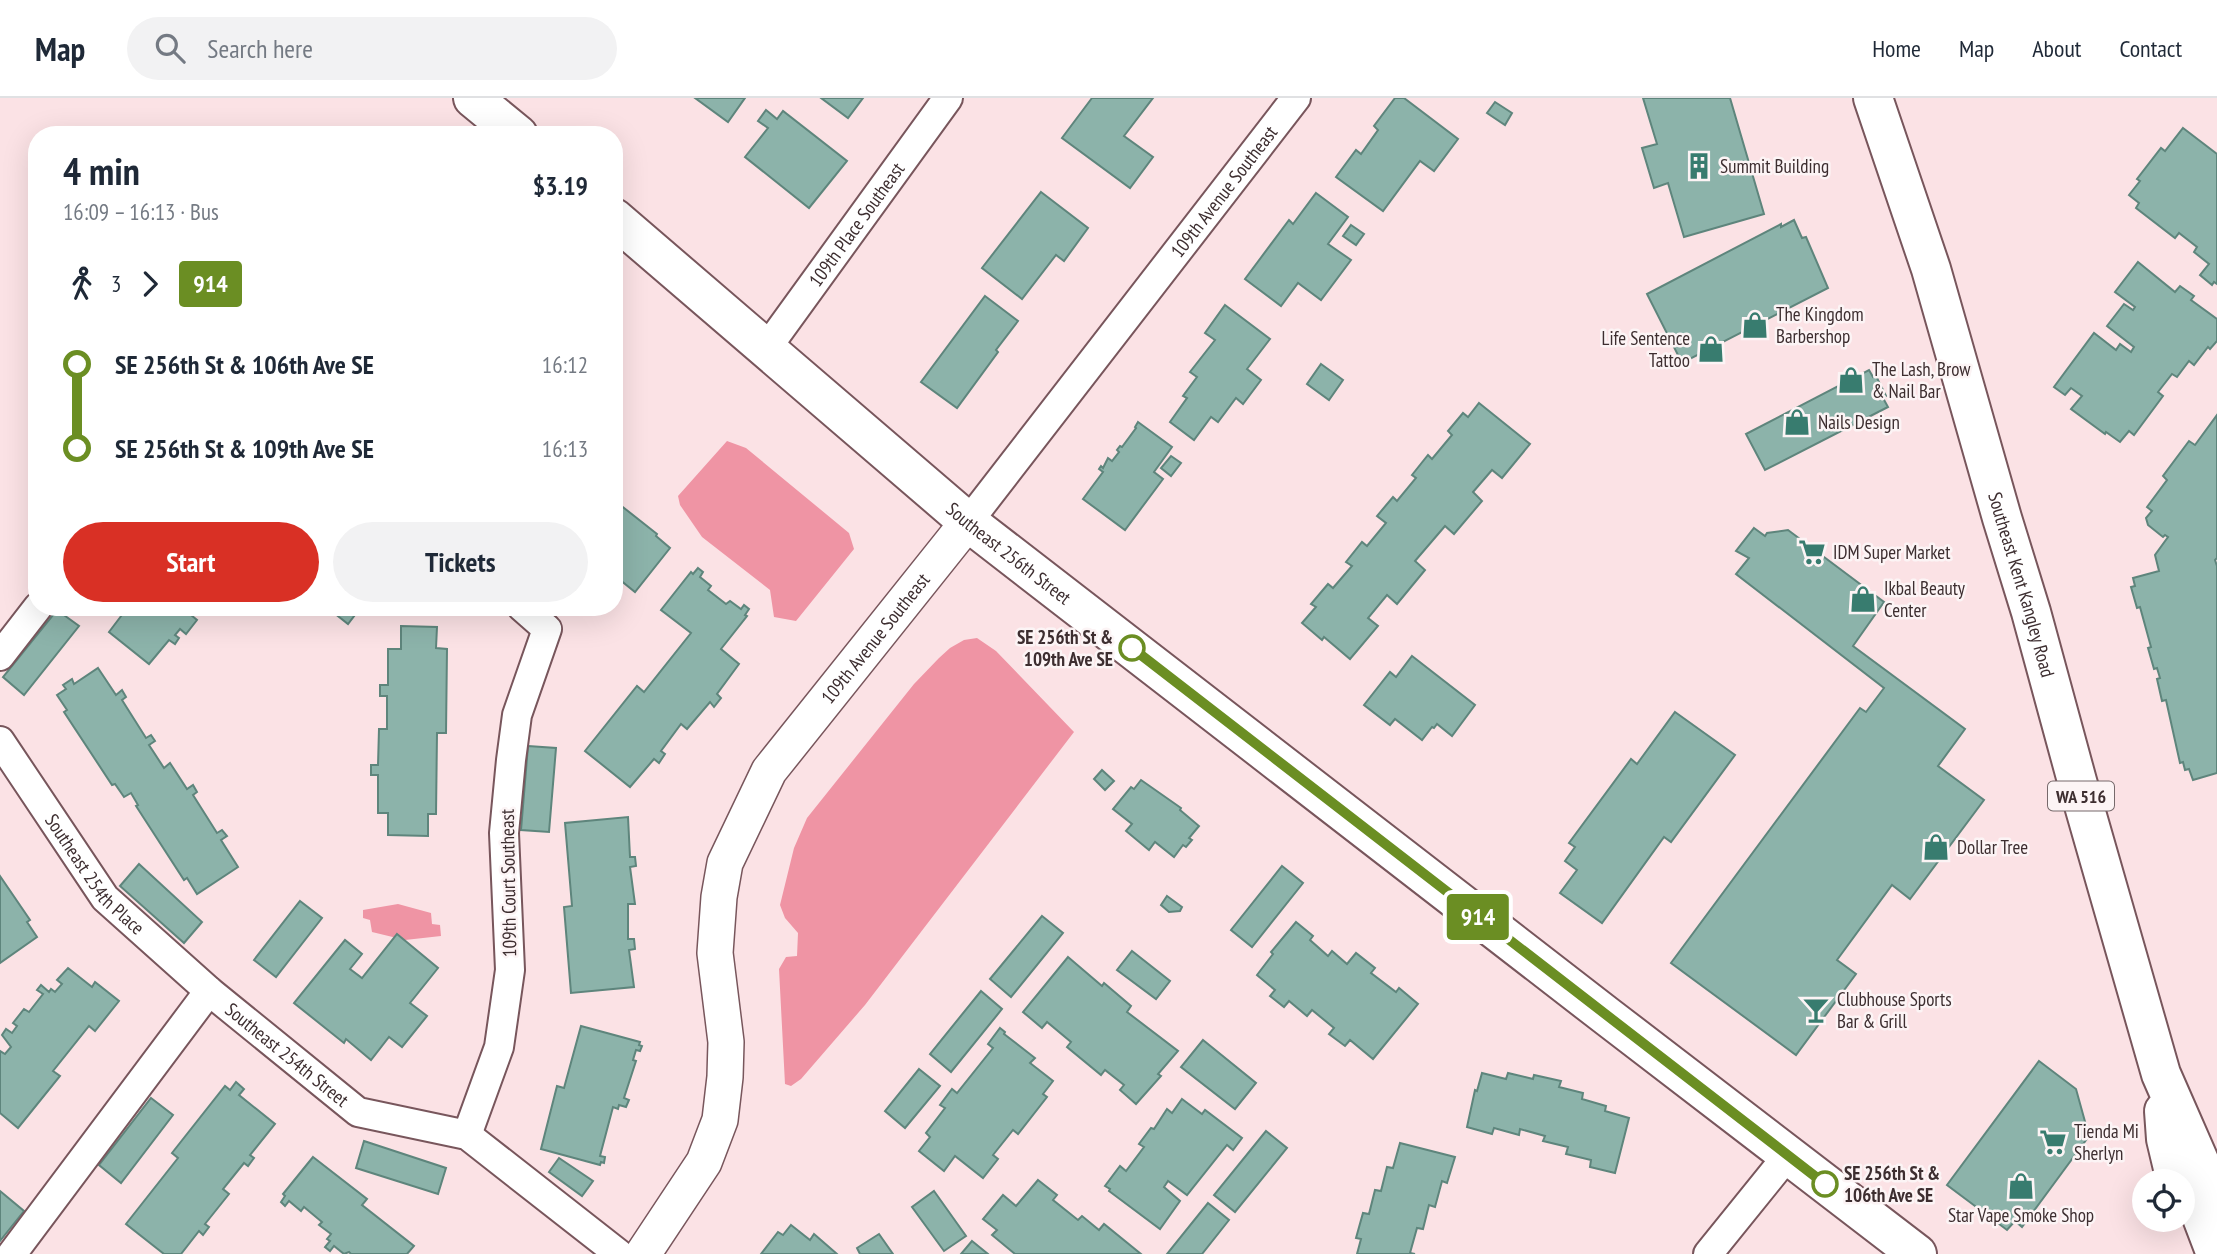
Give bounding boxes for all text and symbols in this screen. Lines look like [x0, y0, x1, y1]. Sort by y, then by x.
search box [127, 17, 617, 80]
text: Map [35, 27, 85, 70]
icon: search [151, 29, 189, 67]
text: Search here [207, 32, 313, 65]
text: Home [1872, 33, 1921, 64]
text: Map [1959, 33, 1994, 64]
text: About [2032, 33, 2081, 64]
text: Contact [2119, 33, 2182, 64]
street label: 109th Avenue Southeast [1165, 120, 1283, 262]
text: 4 min [63, 146, 140, 195]
building icon: Summit Building [1684, 151, 1714, 181]
place label: Summit Building [1720, 154, 1829, 178]
street label: 109th Place Southeast [803, 157, 910, 291]
text: $3.19 [533, 169, 588, 202]
text: 16:09 – 16:13 · Bus [63, 197, 219, 226]
icon: walk [63, 265, 101, 303]
icon: forward [131, 265, 169, 303]
text: 914 [193, 268, 228, 299]
text: 3 [111, 269, 121, 298]
place label: The Kingdom Barbershop [1776, 302, 1864, 348]
shop icon: The Kingdom Barbershop [1740, 310, 1770, 340]
place label: Life Sentence Tattoo [1602, 326, 1690, 372]
shop icon: Life Sentence Tattoo [1696, 334, 1726, 364]
text: SE 256th St & 106th Ave SE [115, 348, 374, 381]
text: 16:12 [542, 350, 588, 379]
place label: The Lash, Brow & Nail Bar [1872, 357, 1971, 403]
shop icon: The Lash, Brow & Nail Bar [1836, 365, 1866, 395]
shop icon: Nails Design [1782, 407, 1812, 437]
place label: Nails Design [1818, 410, 1900, 434]
text: SE 256th St & 109th Ave SE [115, 432, 374, 465]
text: 16:13 [542, 434, 588, 463]
street label: Southeast Kent Kangley Road [1983, 489, 2060, 680]
street label: Southeast 256th Street [941, 497, 1077, 610]
button: Start [63, 522, 319, 602]
button: Tickets [333, 522, 588, 602]
supermarket icon: IDM Super Market [1797, 537, 1827, 567]
place label: IDM Super Market [1833, 540, 1951, 564]
street label: 109th Avenue Southeast [816, 567, 935, 708]
place label: Ikbal Beauty Center [1884, 576, 1966, 622]
shop icon: Ikbal Beauty Center [1848, 584, 1878, 614]
place label: SE 256th St & 109th Ave SE [1017, 625, 1113, 671]
marker: SE 256th St & 109th Ave SE [1119, 635, 1145, 661]
road number: WA 516 [2048, 782, 2114, 810]
street label: 109th Court Southeast [495, 808, 521, 957]
street label: Southeast 254th Place [40, 809, 150, 940]
shop icon: Dollar Tree [1921, 832, 1951, 862]
place label: Dollar Tree [1957, 835, 2028, 859]
line badge: 914 [1438, 894, 1518, 940]
text: 914 [1461, 901, 1495, 932]
place label: Clubhouse Sports Bar & Grill [1837, 987, 1952, 1033]
bar icon: Clubhouse Sports Bar & Grill [1801, 995, 1831, 1025]
street label: Southeast 254th Street [220, 997, 354, 1112]
place label: Tienda Mi Sherlyn [2074, 1119, 2139, 1165]
supermarket icon: Tienda Mi Sherlyn [2038, 1127, 2068, 1157]
place label: SE 256th St & 106th Ave SE [1844, 1161, 1940, 1207]
map controls [2132, 1169, 2195, 1232]
button: locate [2132, 1169, 2195, 1232]
marker: SE 256th St & 106th Ave SE [1812, 1171, 1838, 1197]
shop icon: Star Vape Smoke Shop [2006, 1171, 2036, 1201]
place label: Star Vape Smoke Shop [1948, 1203, 2094, 1227]

